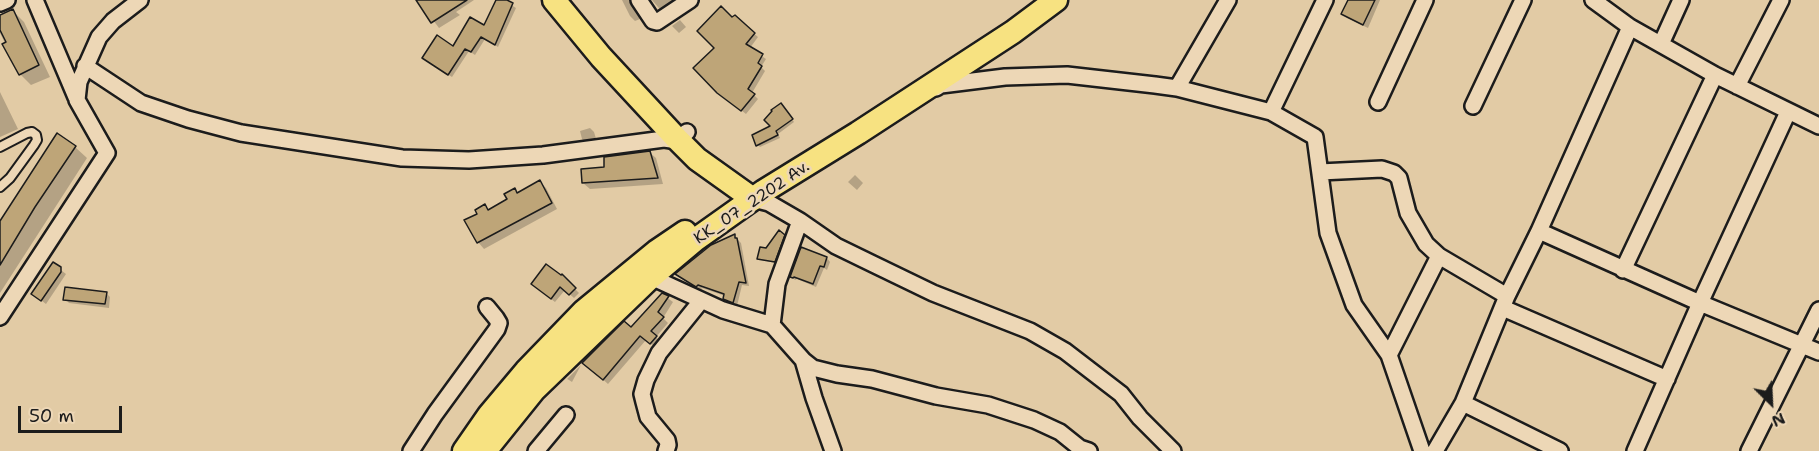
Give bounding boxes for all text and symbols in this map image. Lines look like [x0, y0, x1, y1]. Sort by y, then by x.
street label: KK_07_2202 Av. [691, 157, 813, 249]
north arrow [1741, 373, 1801, 433]
scale bar [21, 394, 124, 432]
text: 50 m [29, 404, 74, 428]
text: N [1768, 408, 1789, 432]

